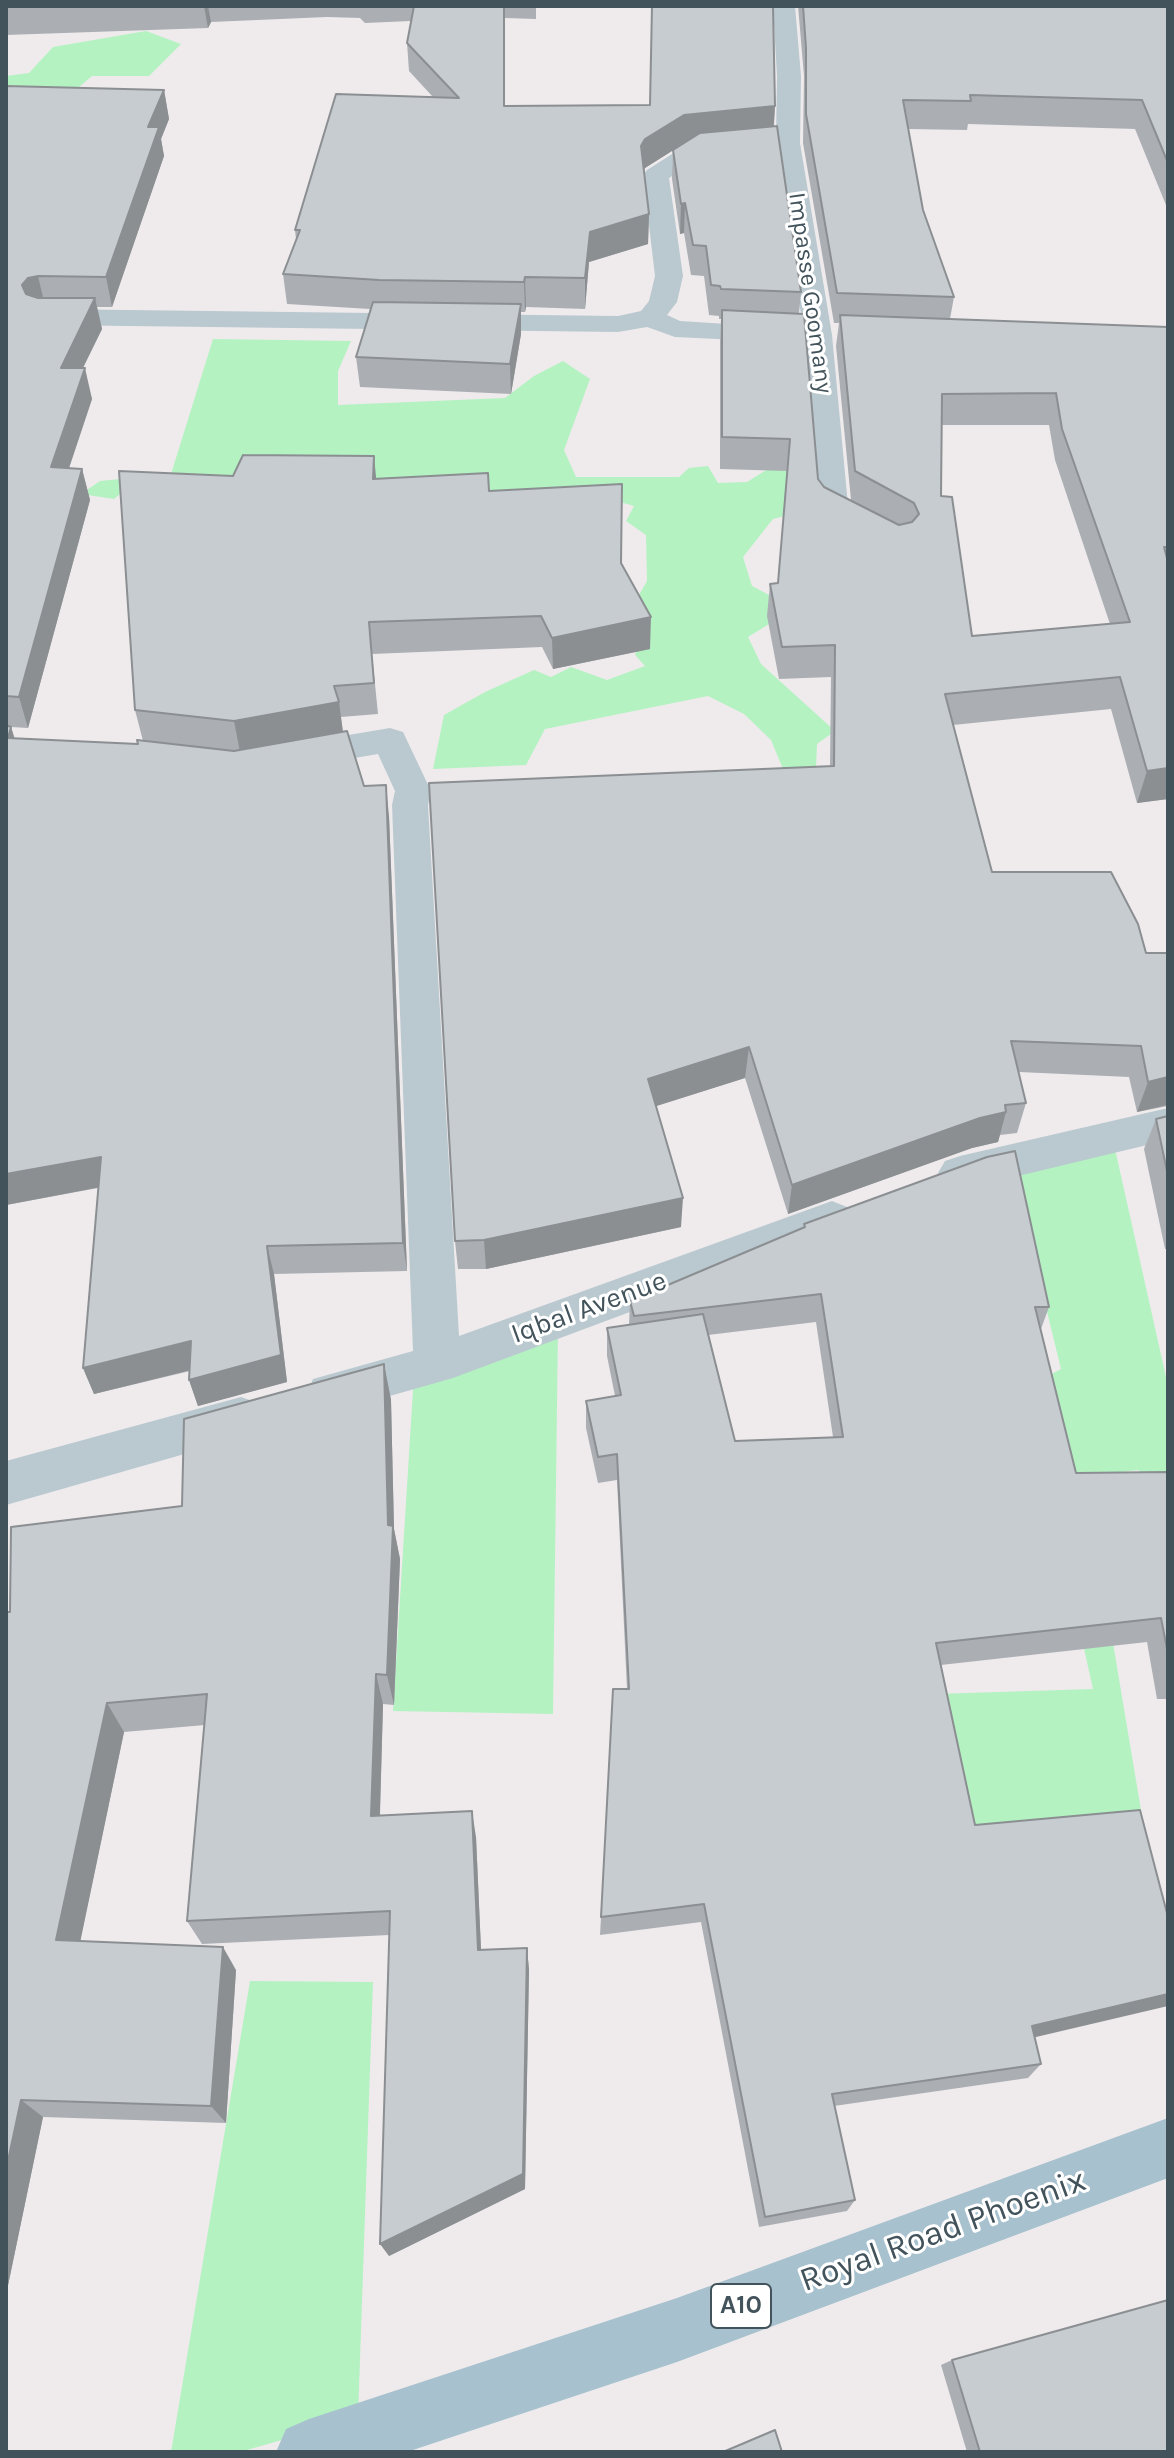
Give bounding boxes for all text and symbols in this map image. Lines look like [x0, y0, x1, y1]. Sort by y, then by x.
street label: Impasse Goomany [782, 191, 838, 395]
street label: Iqbal Avenue [507, 1264, 671, 1352]
street label: Royal Road Phoenix [794, 2160, 1092, 2302]
road number: A10 [711, 2284, 771, 2328]

